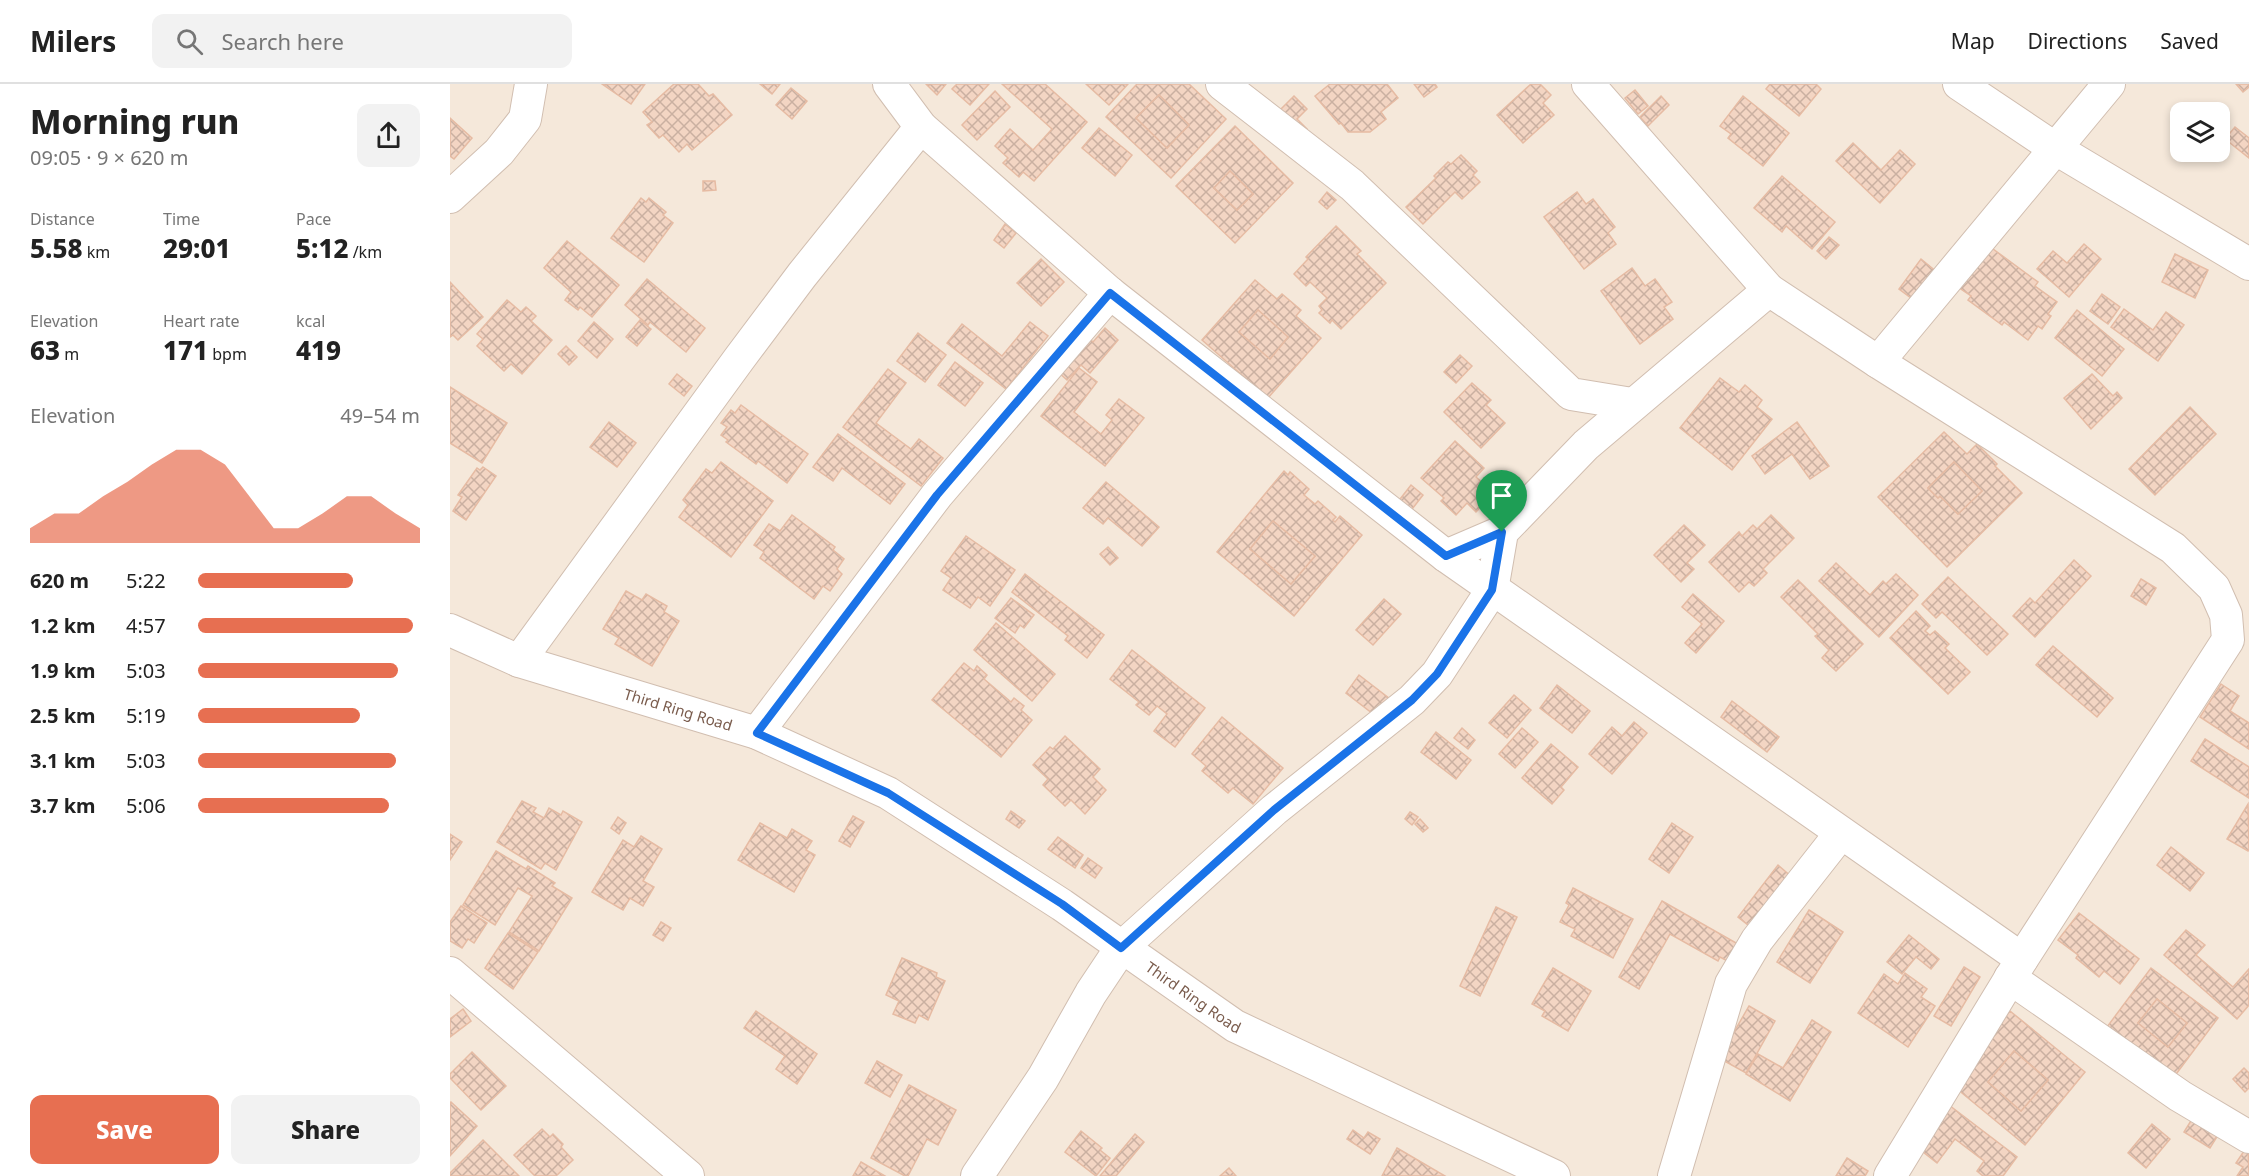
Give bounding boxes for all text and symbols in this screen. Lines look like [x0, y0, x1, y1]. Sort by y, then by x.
search box [152, 14, 572, 68]
text: Milers [30, 22, 116, 60]
icon: search [173, 25, 206, 58]
text: Search here [221, 26, 344, 56]
text: Map [1951, 27, 1995, 55]
text: Directions [2028, 27, 2127, 55]
text: Saved [2160, 27, 2219, 55]
text: Morning run [30, 99, 239, 144]
map controls [2170, 102, 2230, 162]
button: layers [2170, 102, 2230, 162]
button: share [357, 104, 420, 167]
text: 09:05 · 9 × 620 m [30, 144, 188, 171]
text: Distance [30, 208, 95, 230]
text: Time [163, 208, 200, 230]
text: Pace [296, 208, 331, 230]
text: 5.58 [30, 230, 83, 266]
text: 29:01 [163, 230, 231, 266]
text: 5:12 [296, 230, 349, 266]
text: km [83, 241, 110, 263]
text: /km [349, 241, 382, 263]
text: Elevation [30, 310, 98, 332]
text: Heart rate [163, 310, 239, 332]
text: kcal [296, 310, 325, 332]
text: 63 [30, 332, 60, 368]
text: 171 [163, 332, 208, 368]
text: 419 [296, 332, 341, 368]
text: m [60, 343, 79, 365]
text: bpm [208, 343, 247, 365]
text: Elevation [30, 402, 115, 429]
text: 49–54 m [340, 402, 420, 429]
pin [1476, 470, 1527, 532]
icon: arrive [1485, 479, 1518, 512]
text: 620 m [30, 567, 89, 594]
text: 5:22 [126, 567, 166, 594]
text: 1.2 km [30, 612, 96, 639]
text: 4:57 [126, 612, 166, 639]
text: 1.9 km [30, 657, 96, 684]
text: 5:03 [126, 657, 166, 684]
street label: Third Ring Road [622, 683, 735, 735]
text: 2.5 km [30, 702, 96, 729]
text: 5:19 [126, 702, 166, 729]
text: 3.1 km [30, 747, 96, 774]
text: 5:03 [126, 747, 166, 774]
text: 3.7 km [30, 792, 96, 819]
text: 5:06 [126, 792, 166, 819]
street label: Third Ring Road [1142, 957, 1244, 1037]
button: Save [30, 1095, 219, 1164]
button: Share [231, 1095, 420, 1164]

